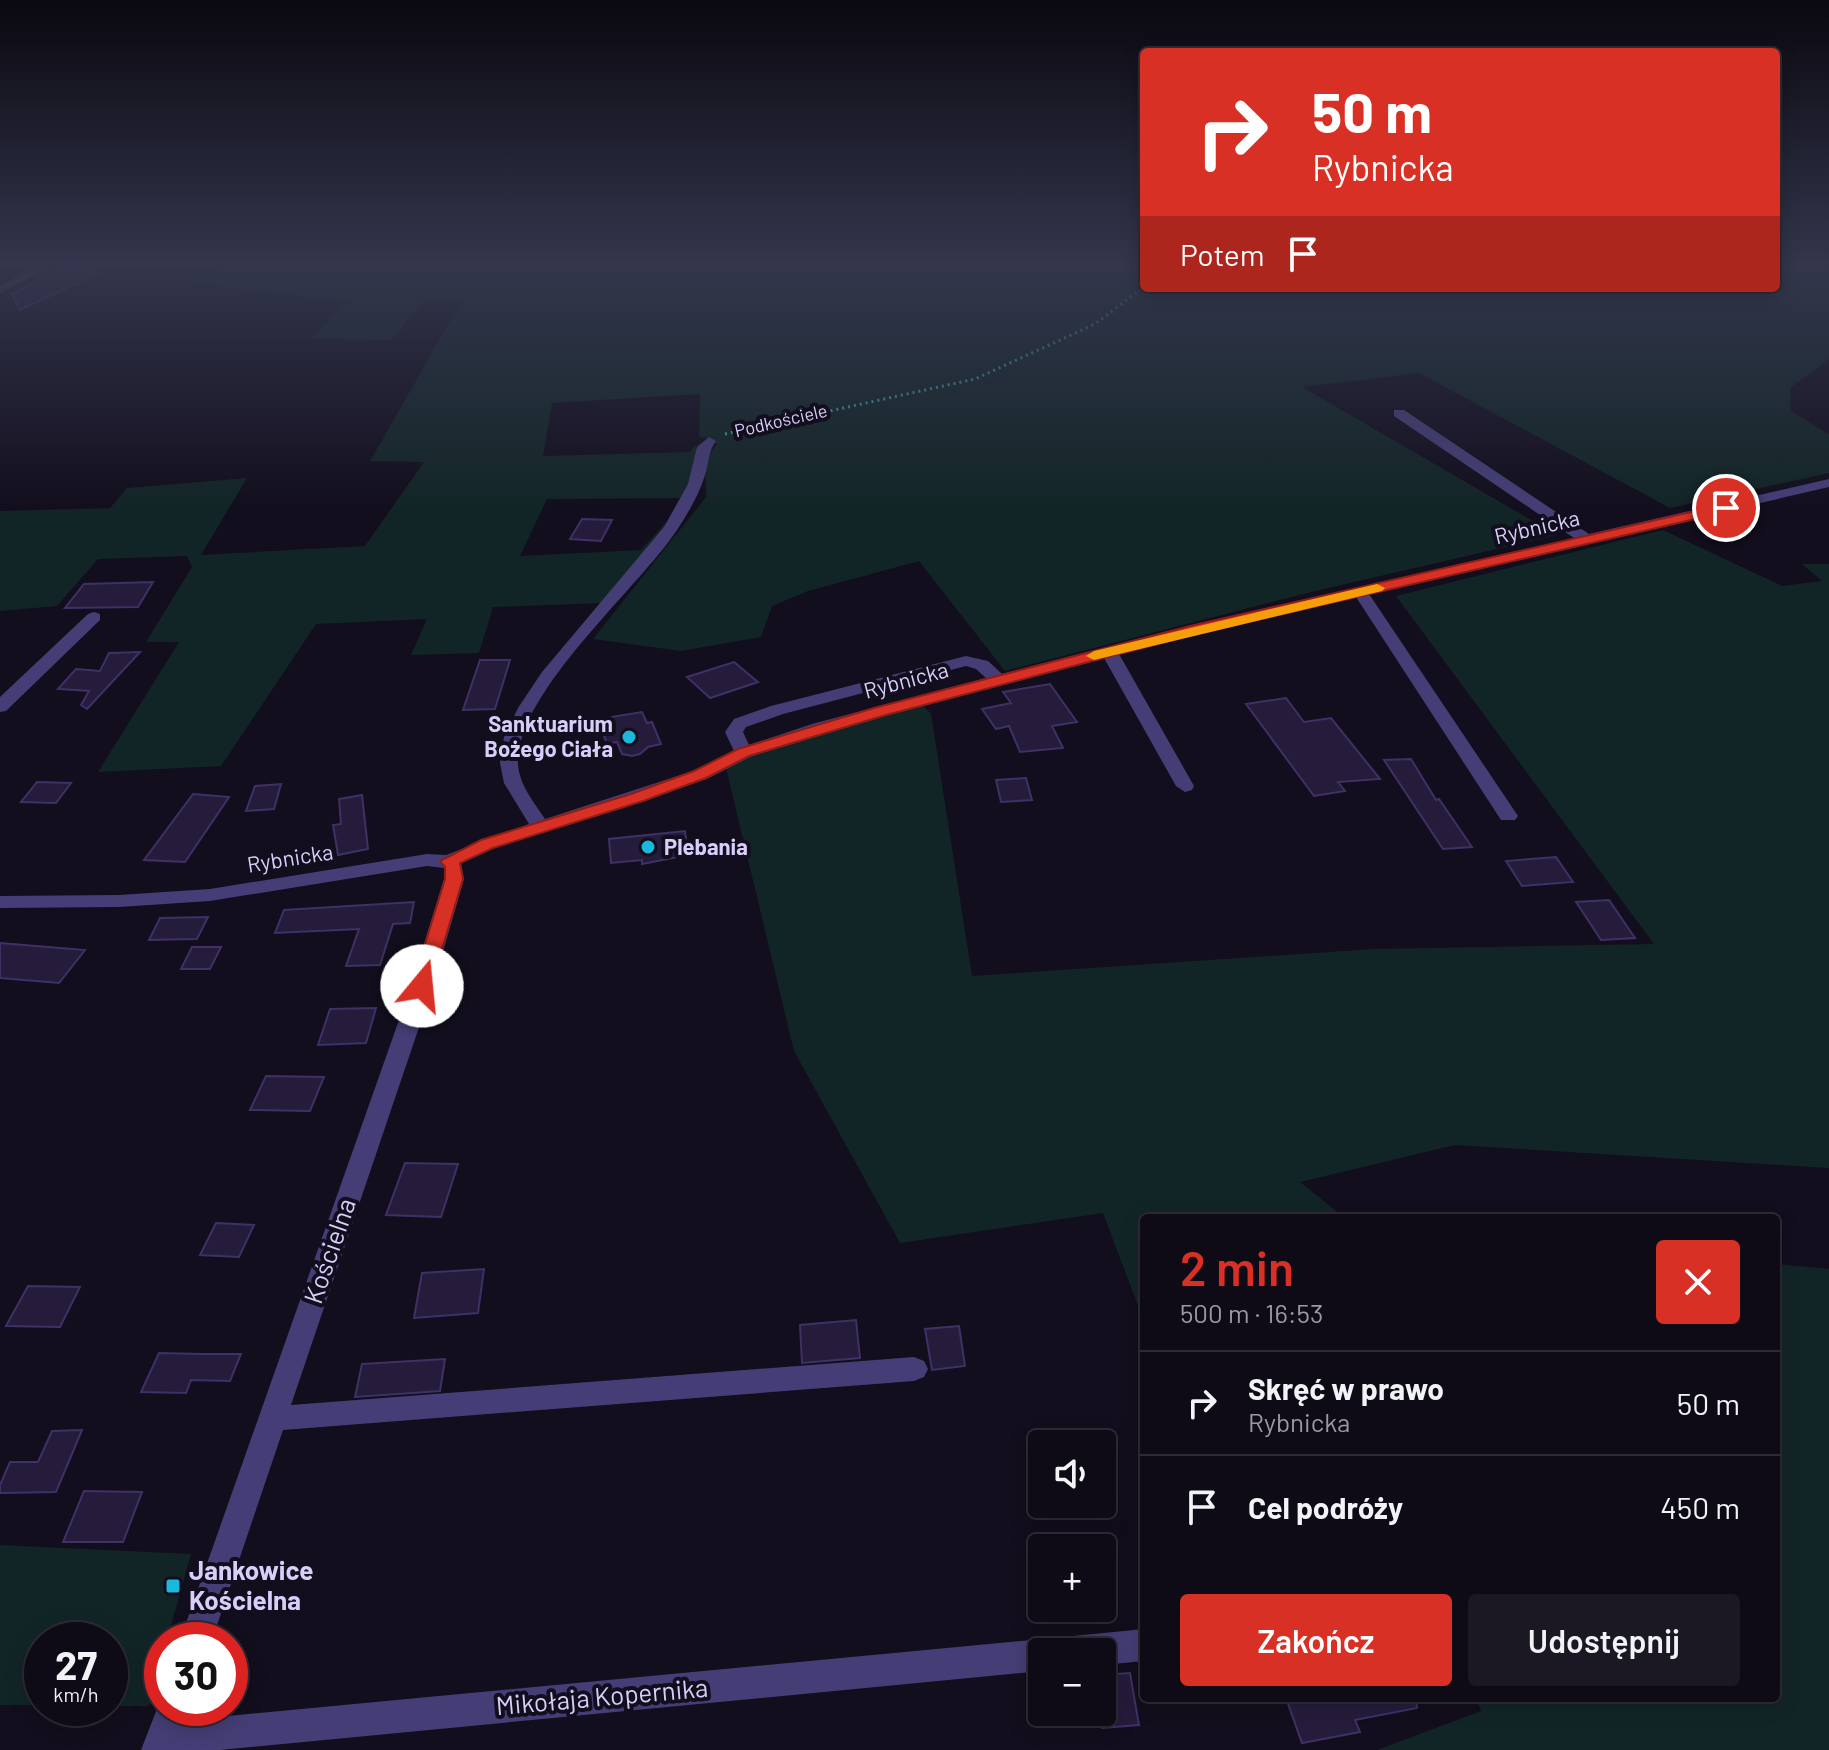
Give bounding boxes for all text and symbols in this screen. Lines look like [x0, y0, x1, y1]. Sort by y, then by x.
text: 50 m [1312, 77, 1432, 144]
icon: right [1180, 80, 1284, 184]
text: Rybnicka [1312, 145, 1454, 188]
icon: arrive [1281, 232, 1325, 276]
text: Potem [1180, 236, 1265, 272]
street label: Podkościele [732, 399, 829, 441]
pin [1692, 474, 1760, 542]
icon: arrive [1704, 486, 1748, 530]
street label: Rybnicka [1492, 504, 1582, 548]
street label: Rybnicka [861, 655, 951, 703]
place label: Sanktuarium Bożego Ciała [484, 710, 613, 761]
marker: Sanktuarium Bożego Ciała [620, 728, 638, 746]
place label: Plebania [664, 833, 748, 859]
street label: Rybnicka [245, 837, 335, 877]
marker: Plebania [639, 838, 657, 856]
position arrow [380, 944, 464, 1028]
street label: Kościelna [296, 1194, 361, 1307]
text: 2 min [1180, 1238, 1294, 1296]
button: close [1656, 1240, 1740, 1324]
text: 500 m · 16:53 [1180, 1297, 1323, 1328]
text: Skręć w prawo [1248, 1370, 1444, 1406]
icon: right [1180, 1381, 1224, 1425]
text: 50 m [1677, 1385, 1740, 1421]
text: Rybnicka [1248, 1406, 1350, 1437]
map controls [1028, 1430, 1116, 1726]
button: sound [1028, 1430, 1116, 1518]
icon: arrive [1180, 1485, 1224, 1529]
text: Cel podróży [1248, 1489, 1403, 1525]
text: 450 m [1660, 1489, 1740, 1525]
button: + [1028, 1534, 1116, 1622]
place label: Jankowice Kościelna [189, 1554, 314, 1615]
marker: Jankowice Kościelna [164, 1577, 182, 1595]
button: Zakończ [1180, 1594, 1452, 1686]
button: Udostępnij [1468, 1594, 1740, 1686]
speed limit sign: 30 [144, 1622, 248, 1726]
button: − [1028, 1638, 1116, 1726]
text: 27 [55, 1640, 97, 1688]
street label: Mikołaja Kopernika [495, 1671, 709, 1720]
text: km/h [53, 1682, 99, 1706]

